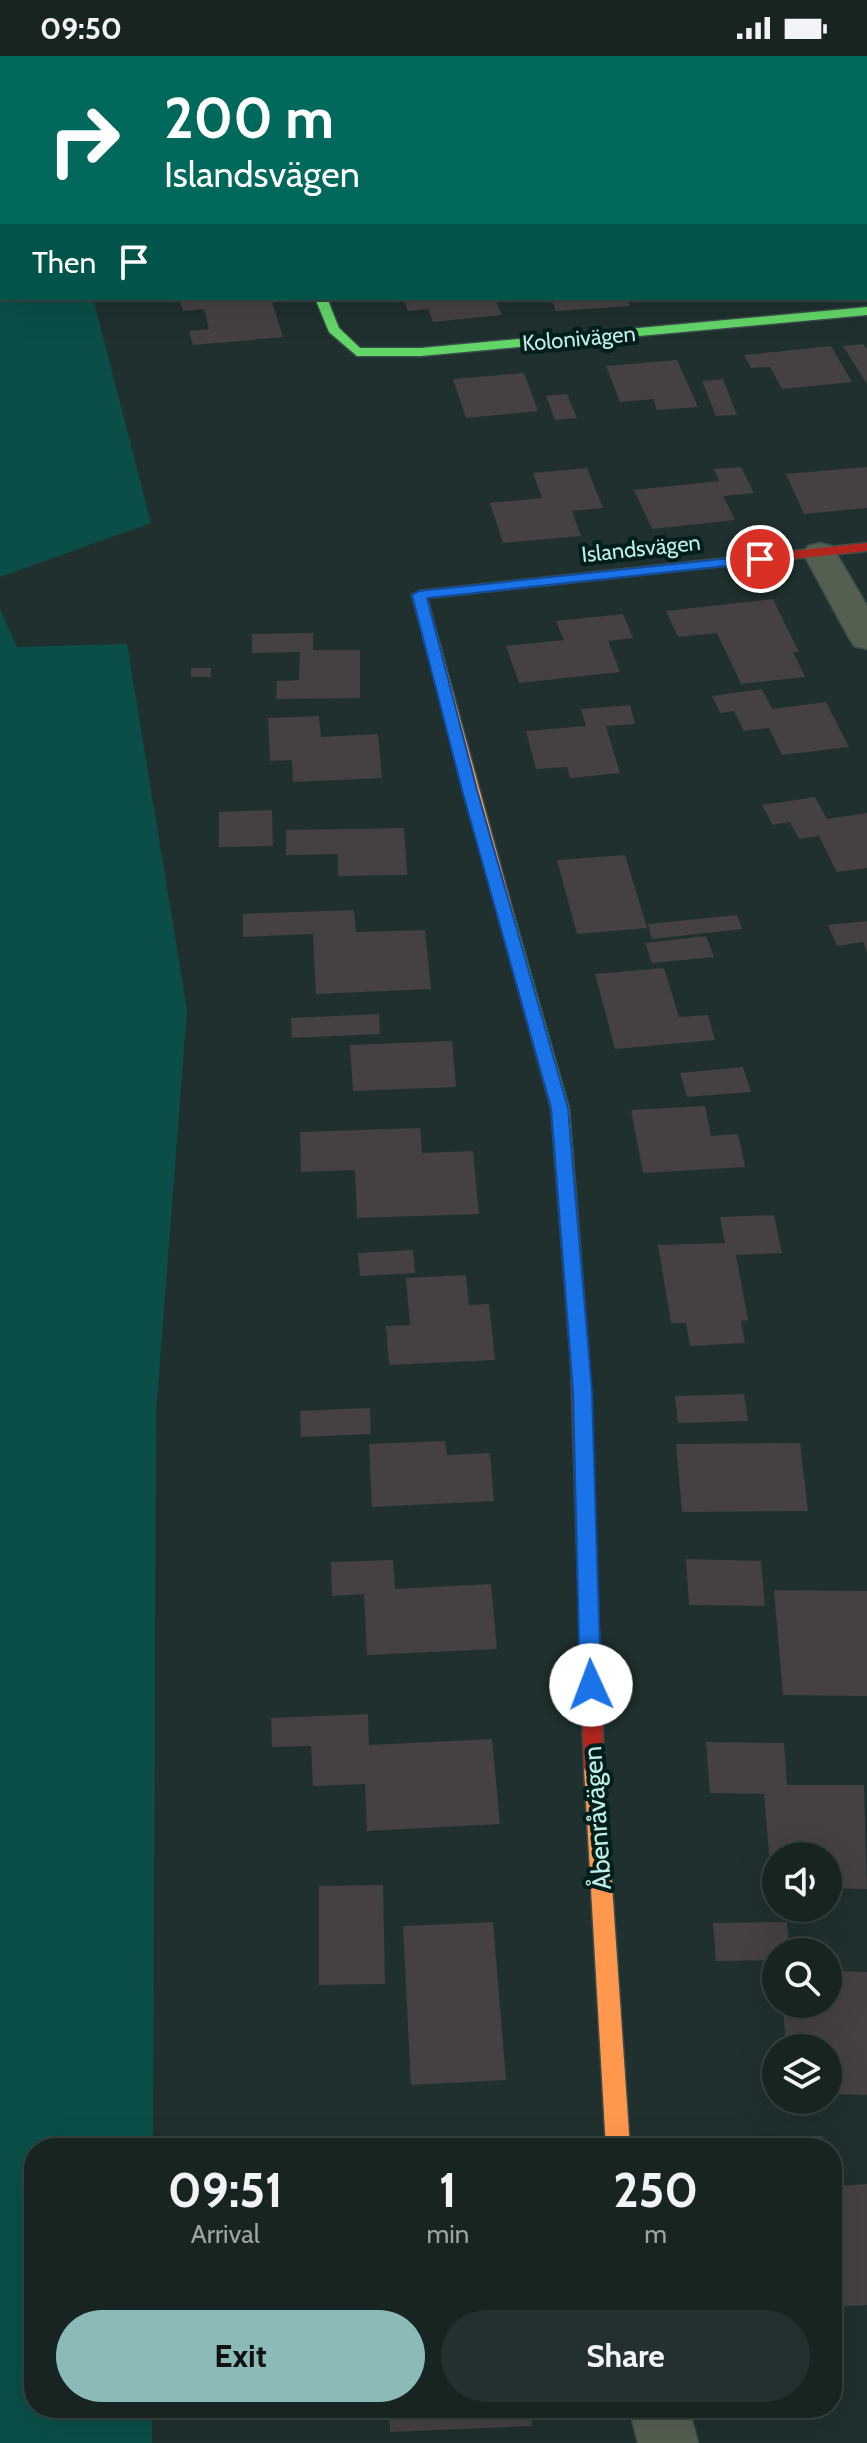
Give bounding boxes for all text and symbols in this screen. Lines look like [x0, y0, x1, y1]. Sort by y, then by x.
text: 09:50 [40, 10, 122, 47]
text: 200 m [164, 84, 334, 152]
icon: right [32, 88, 136, 192]
text: Islandsvägen [164, 152, 360, 196]
icon: arrive [112, 240, 156, 284]
text: Then [32, 244, 96, 281]
street label: Kolonivägen [521, 320, 637, 357]
pin [726, 525, 794, 593]
street label: Islandsvägen [580, 529, 702, 568]
icon: arrive [738, 537, 782, 581]
position arrow [549, 1643, 633, 1727]
street label: Åbenråvägen [576, 1745, 618, 1891]
map controls [762, 1842, 842, 2114]
button: sound [762, 1842, 842, 1922]
button: search [762, 1938, 842, 2018]
button: layers [762, 2034, 842, 2114]
text: 09:51 [168, 2161, 283, 2219]
text: 1 [439, 2161, 457, 2219]
text: 250 [613, 2161, 698, 2219]
text: Arrival [191, 2218, 260, 2250]
text: min [427, 2218, 469, 2250]
text: m [644, 2218, 667, 2250]
button: Exit [56, 2310, 425, 2402]
button: Share [441, 2310, 810, 2402]

